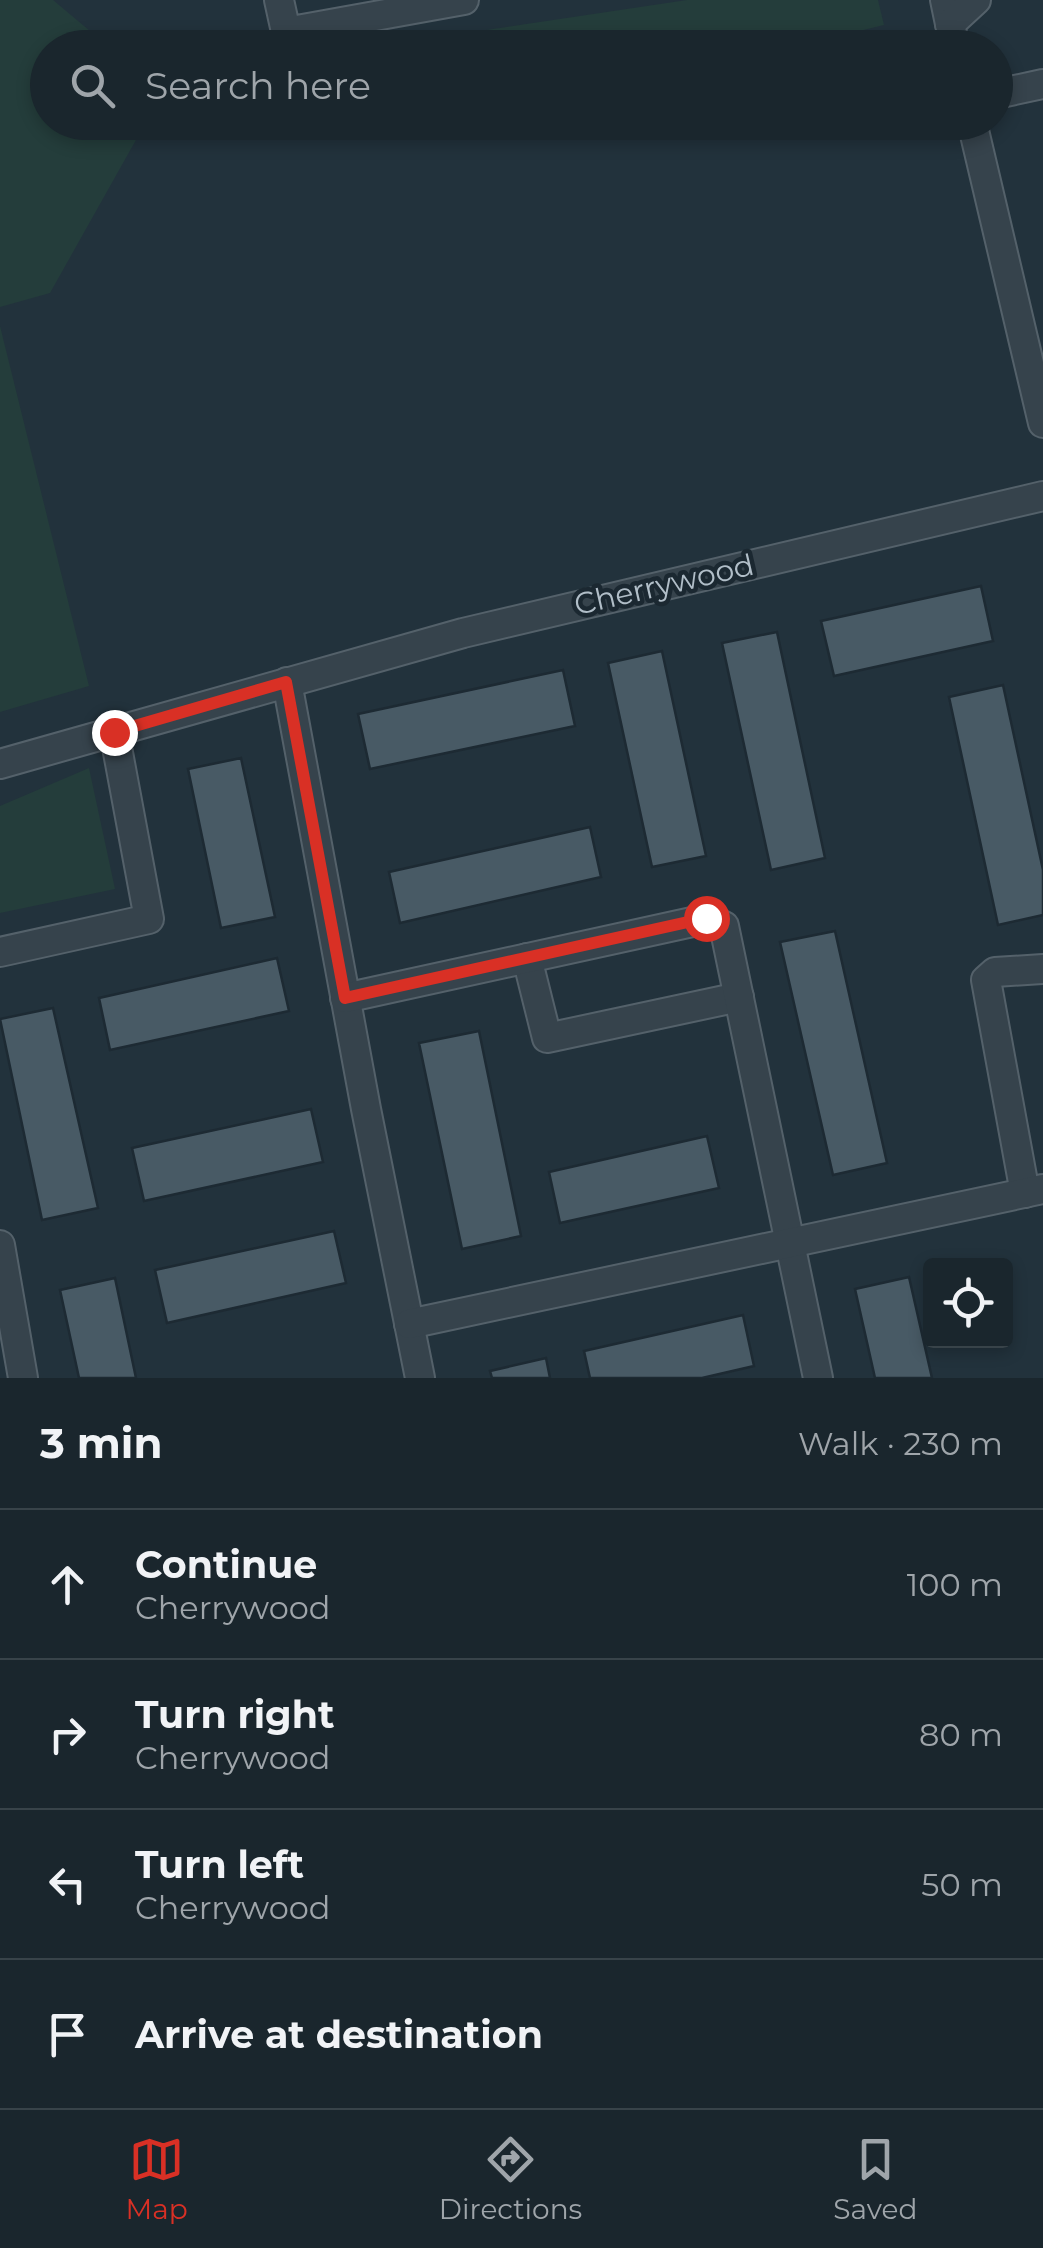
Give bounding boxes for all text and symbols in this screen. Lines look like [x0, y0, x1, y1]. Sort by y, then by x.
search box [30, 30, 1013, 140]
icon: search [65, 58, 120, 113]
text: Search here [145, 62, 371, 109]
street label: Cherrywood [570, 546, 757, 623]
route end [92, 710, 138, 756]
route start [684, 896, 730, 942]
map controls [923, 1258, 1013, 1348]
button: locate [923, 1258, 1013, 1348]
text: 3 min [40, 1417, 162, 1469]
text: Walk · 230 m [798, 1424, 1003, 1463]
text: Continue [135, 1541, 317, 1588]
icon: ahead [40, 1557, 95, 1612]
text: 100 m [907, 1565, 1003, 1604]
text: Cherrywood [135, 1588, 331, 1627]
text: Turn right [135, 1691, 334, 1738]
icon: right [40, 1707, 95, 1762]
text: 80 m [919, 1715, 1003, 1754]
text: Cherrywood [135, 1738, 331, 1777]
text: Turn left [135, 1841, 304, 1888]
icon: left [40, 1857, 95, 1912]
text: 50 m [921, 1865, 1003, 1904]
text: Cherrywood [135, 1888, 331, 1927]
icon: arrive [40, 2007, 95, 2062]
text: Arrive at destination [135, 2011, 543, 2058]
tab: Map [126, 2132, 188, 2226]
tab: Directions [439, 2132, 582, 2226]
tab: Saved [833, 2132, 917, 2226]

